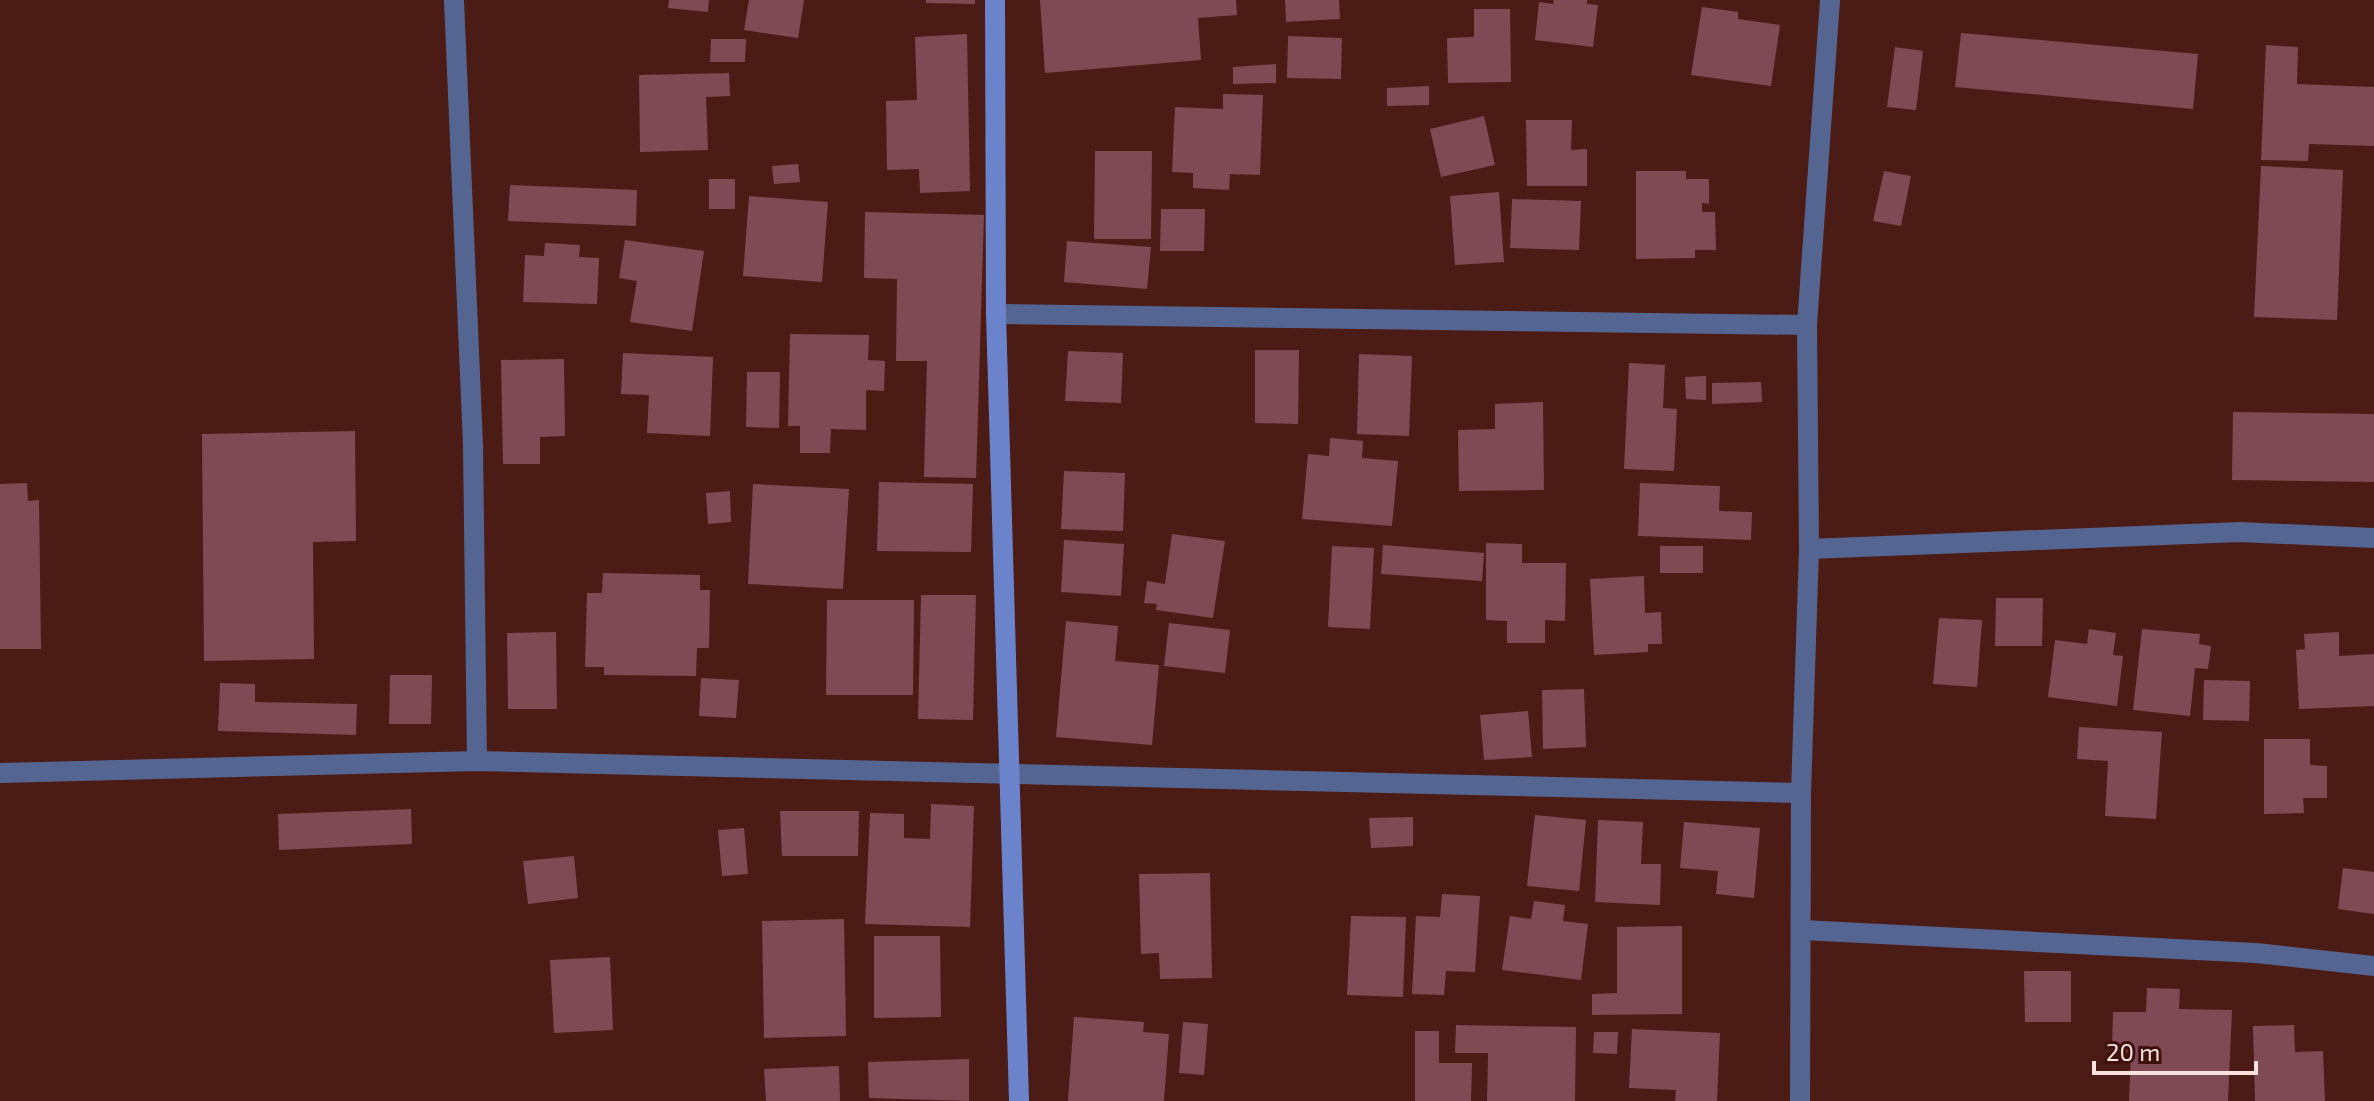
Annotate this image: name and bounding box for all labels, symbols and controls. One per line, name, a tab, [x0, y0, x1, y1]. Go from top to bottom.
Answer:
scale bar	[2094, 1025, 2256, 1075]
text: 20 m	[2106, 1037, 2160, 1066]

